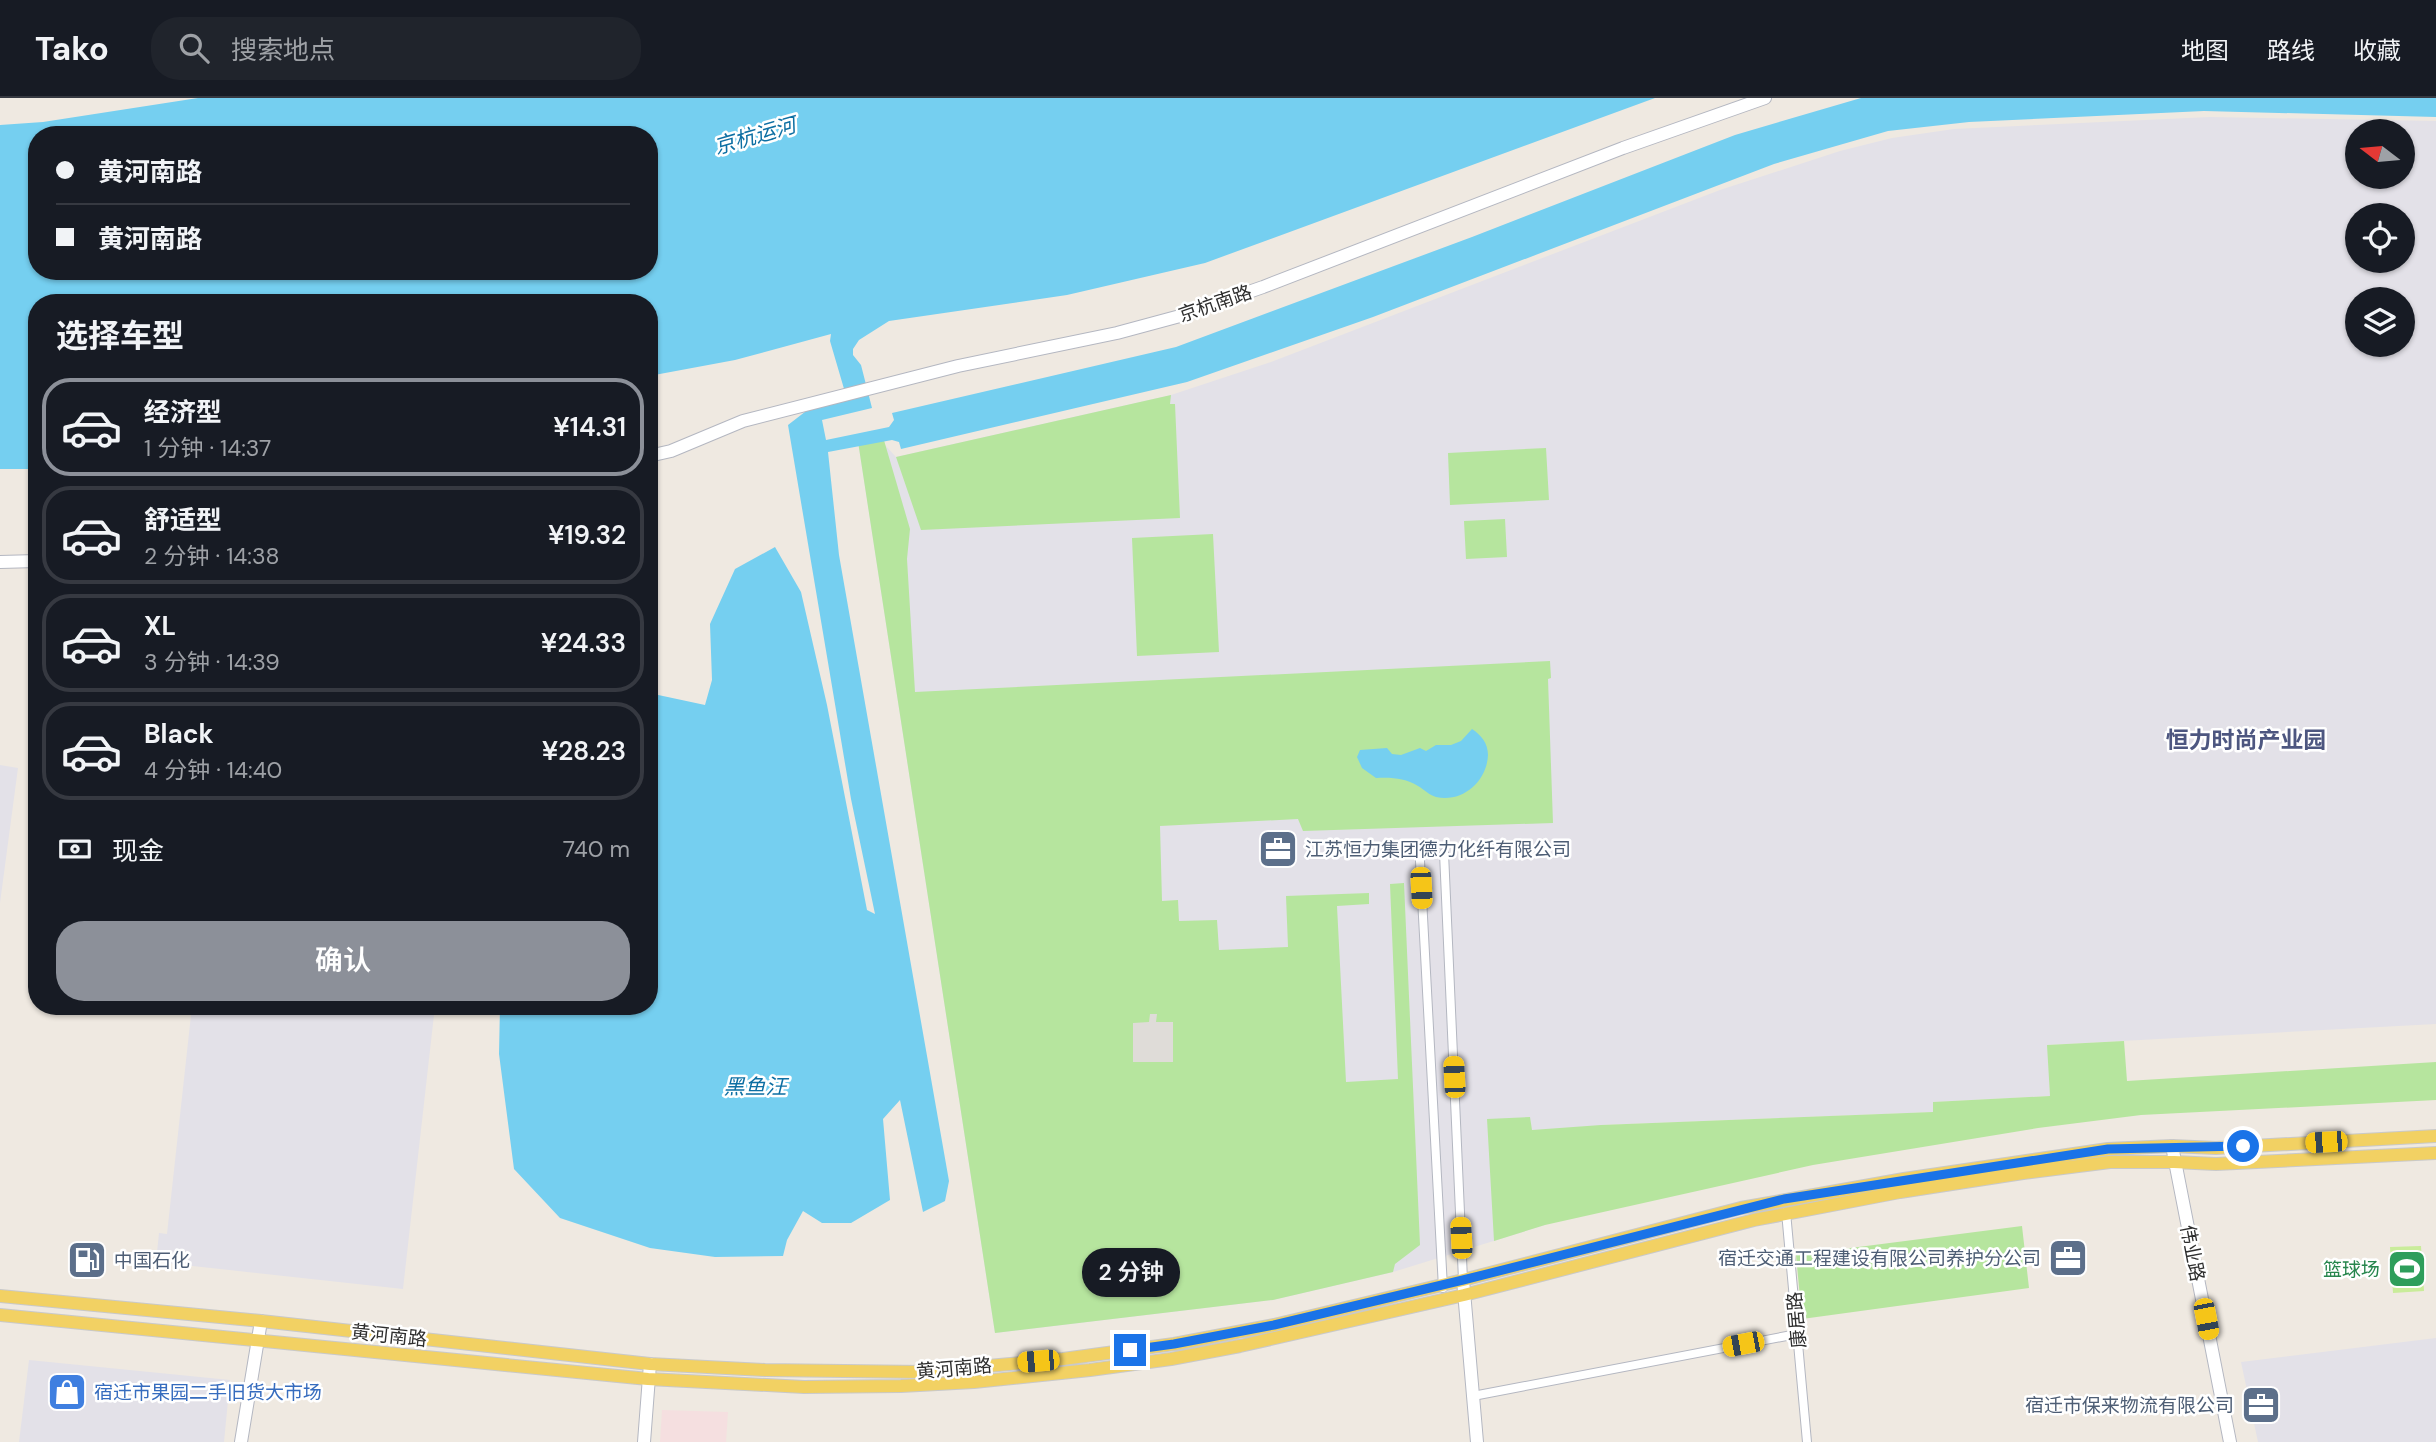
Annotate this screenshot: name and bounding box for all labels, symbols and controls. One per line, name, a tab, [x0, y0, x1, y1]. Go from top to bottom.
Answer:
search box	[151, 17, 641, 80]
text: Tako	[35, 27, 109, 70]
icon: search	[175, 29, 213, 67]
text: 搜索地点	[231, 33, 335, 67]
text: 地图	[2181, 35, 2229, 66]
text: 路线	[2267, 35, 2315, 66]
text: 收藏	[2353, 35, 2401, 66]
water label: 京杭运河	[711, 110, 803, 161]
north arrow	[2345, 119, 2415, 189]
map controls	[2345, 119, 2415, 357]
text: 黄河南路	[98, 155, 202, 189]
button: locate	[2345, 203, 2415, 273]
text: 黄河南路	[98, 222, 202, 256]
street label: 京杭南路	[1175, 279, 1255, 328]
button: layers	[2345, 287, 2415, 357]
text: 选择车型	[56, 315, 184, 357]
text: 经济型	[144, 395, 222, 429]
icon: car	[60, 396, 123, 459]
text: ¥14.31	[553, 410, 626, 444]
text: 1 分钟 · 14:37	[144, 433, 271, 463]
text: 舒适型	[144, 503, 222, 537]
icon: car	[60, 504, 123, 567]
text: ¥19.32	[548, 518, 626, 552]
text: 2 分钟 · 14:38	[144, 541, 280, 571]
text: XL	[144, 609, 176, 643]
icon: car	[60, 612, 123, 675]
text: ¥24.33	[541, 626, 626, 660]
text: 3 分钟 · 14:39	[144, 647, 280, 677]
text: Black	[144, 717, 214, 751]
icon: car	[60, 720, 123, 783]
district label: 恒力时尚产业园	[2166, 725, 2327, 755]
text: ¥28.23	[542, 734, 626, 768]
text: 4 分钟 · 14:40	[144, 755, 282, 785]
office icon: 江苏恒力集团德力化纤有限公司	[1257, 828, 1299, 870]
icon: cash	[56, 830, 94, 868]
text: 现金	[112, 834, 164, 868]
text: 740 m	[563, 834, 630, 864]
place label: 江苏恒力集团德力化纤有限公司	[1305, 837, 1571, 862]
car	[1410, 866, 1433, 910]
button: 确认	[56, 921, 630, 1001]
car	[1443, 1055, 1466, 1099]
water label: 黑鱼汪	[724, 1073, 789, 1101]
route start	[2227, 1130, 2259, 1162]
car	[2305, 1130, 2348, 1154]
car	[1450, 1216, 1473, 1260]
street label: 伟业路	[2175, 1223, 2210, 1283]
office icon: 宿迁交通工程建设有限公司养护分公司	[2047, 1237, 2089, 1279]
fuel station icon: 中国石化	[66, 1239, 108, 1281]
place label: 宿迁交通工程建设有限公司养护分公司	[1718, 1246, 2041, 1271]
place label: 中国石化	[114, 1248, 190, 1273]
callout: 2 分钟	[1081, 1248, 1179, 1298]
sports icon: 篮球场	[2386, 1248, 2428, 1290]
text: 2 分钟	[1099, 1257, 1163, 1287]
place label: 篮球场	[2323, 1257, 2380, 1282]
street label: 康居路	[1782, 1290, 1811, 1349]
car	[2192, 1296, 2221, 1342]
street label: 黄河南路	[350, 1319, 428, 1352]
car	[1721, 1330, 1766, 1358]
route end	[1114, 1334, 1146, 1366]
car	[1017, 1349, 1060, 1373]
street label: 黄河南路	[915, 1353, 993, 1384]
shop icon: 宿迁市果园二手旧货大市场	[46, 1371, 88, 1413]
place label: 宿迁市果园二手旧货大市场	[94, 1380, 322, 1405]
office icon: 宿迁市保来物流有限公司	[2240, 1384, 2282, 1426]
place label: 宿迁市保来物流有限公司	[2025, 1393, 2234, 1418]

